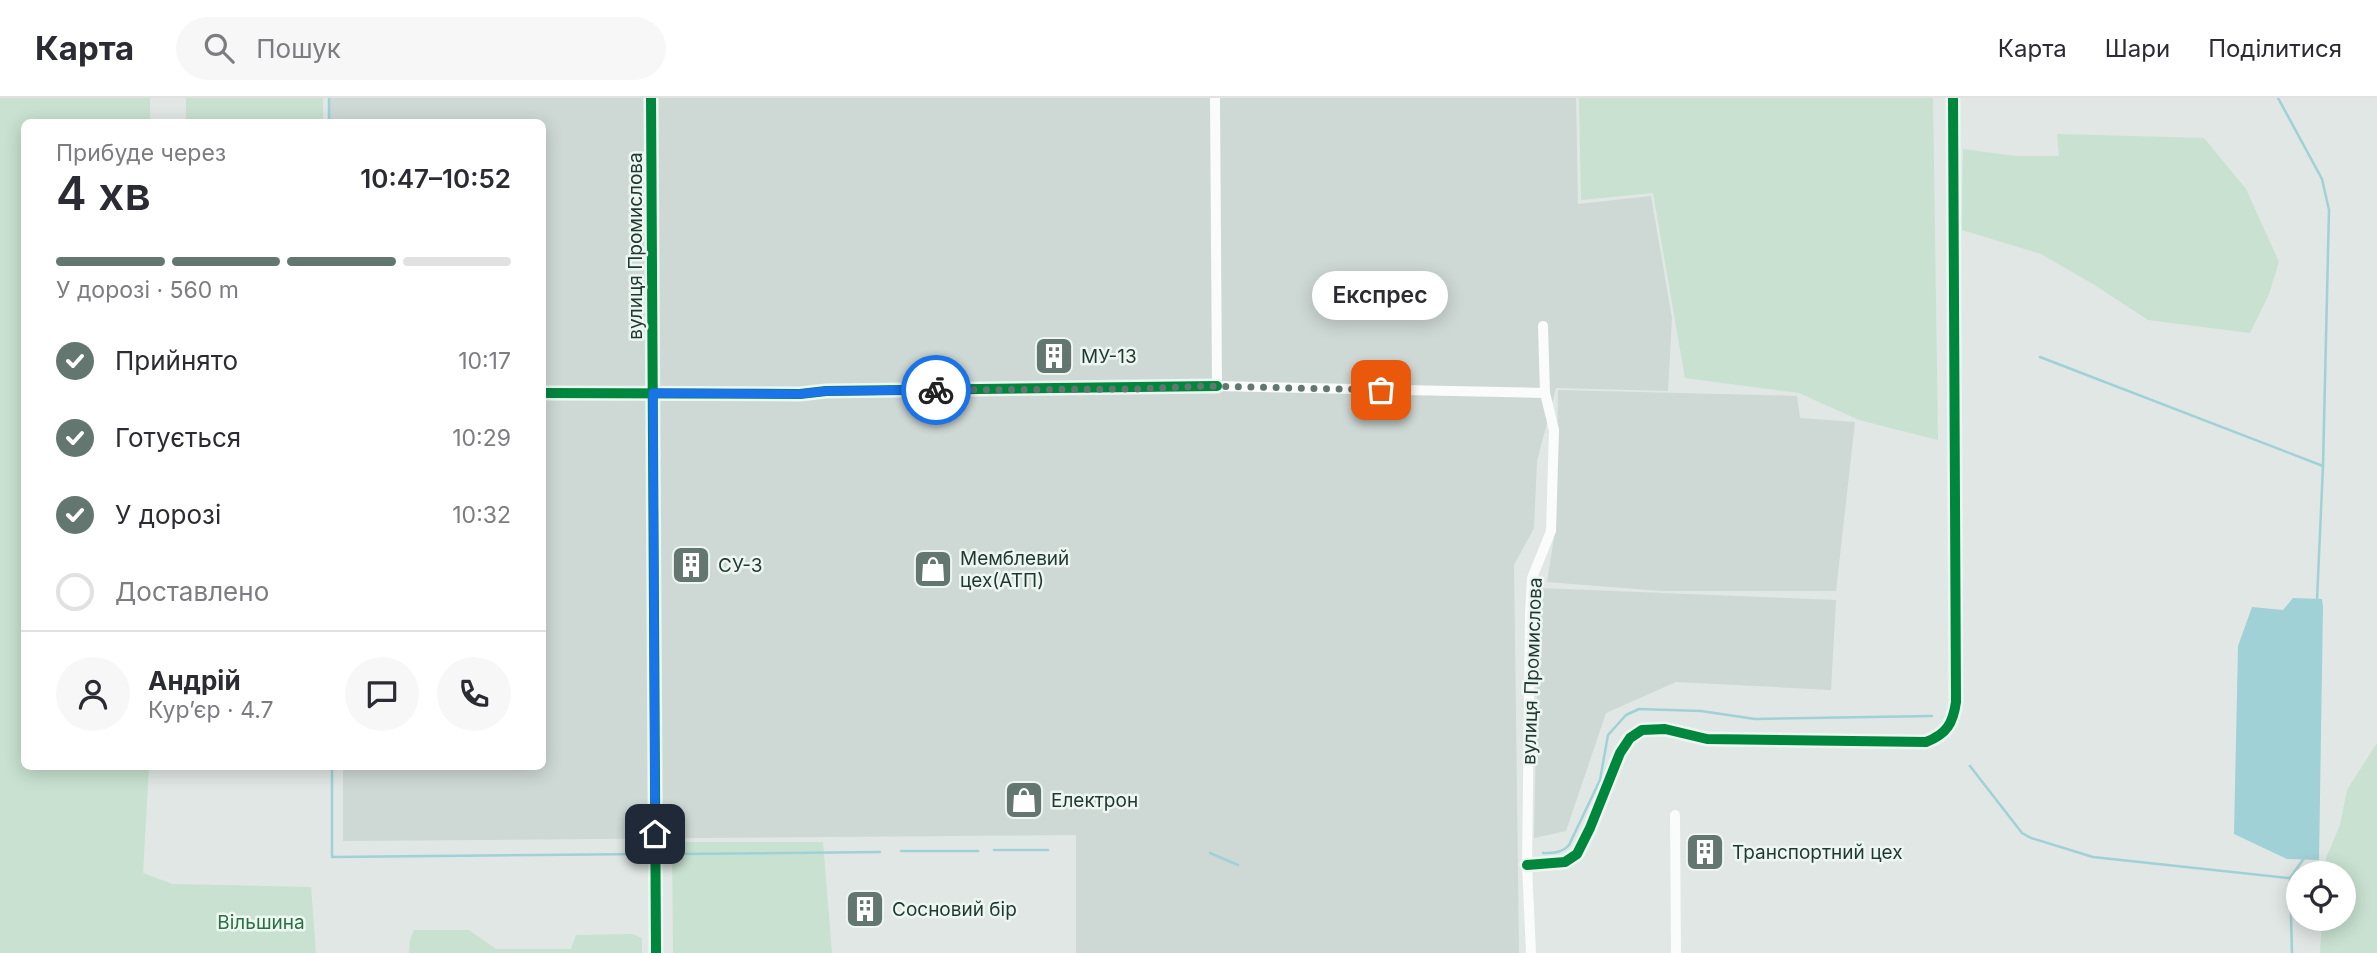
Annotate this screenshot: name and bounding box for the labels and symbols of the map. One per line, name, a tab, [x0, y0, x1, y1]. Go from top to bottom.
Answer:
street label: вулиця Промислова	[624, 152, 647, 340]
callout: Експрес	[1313, 271, 1449, 320]
building icon: МУ-13	[1033, 335, 1075, 377]
place label: МУ-13	[1081, 345, 1137, 368]
courier	[901, 355, 971, 425]
pin	[1351, 360, 1411, 420]
building icon: СУ-3	[670, 544, 712, 586]
place label: Мемблевий цех(АТП)	[960, 547, 1069, 592]
shop icon: Мемблевий цех(АТП)	[912, 548, 954, 590]
place label: СУ-3	[718, 554, 763, 577]
street label: вулиця Промислова	[1517, 577, 1547, 765]
shop icon: Електрон	[1003, 779, 1045, 821]
place label: Електрон	[1051, 789, 1138, 812]
pin	[625, 804, 685, 864]
building icon: Транспортний цех	[1684, 831, 1726, 873]
place label: Транспортний цех	[1732, 841, 1903, 864]
building icon: Сосновий бір	[844, 888, 886, 930]
place label: Сосновий бір	[892, 898, 1017, 921]
park label: Вільшина	[217, 911, 305, 934]

